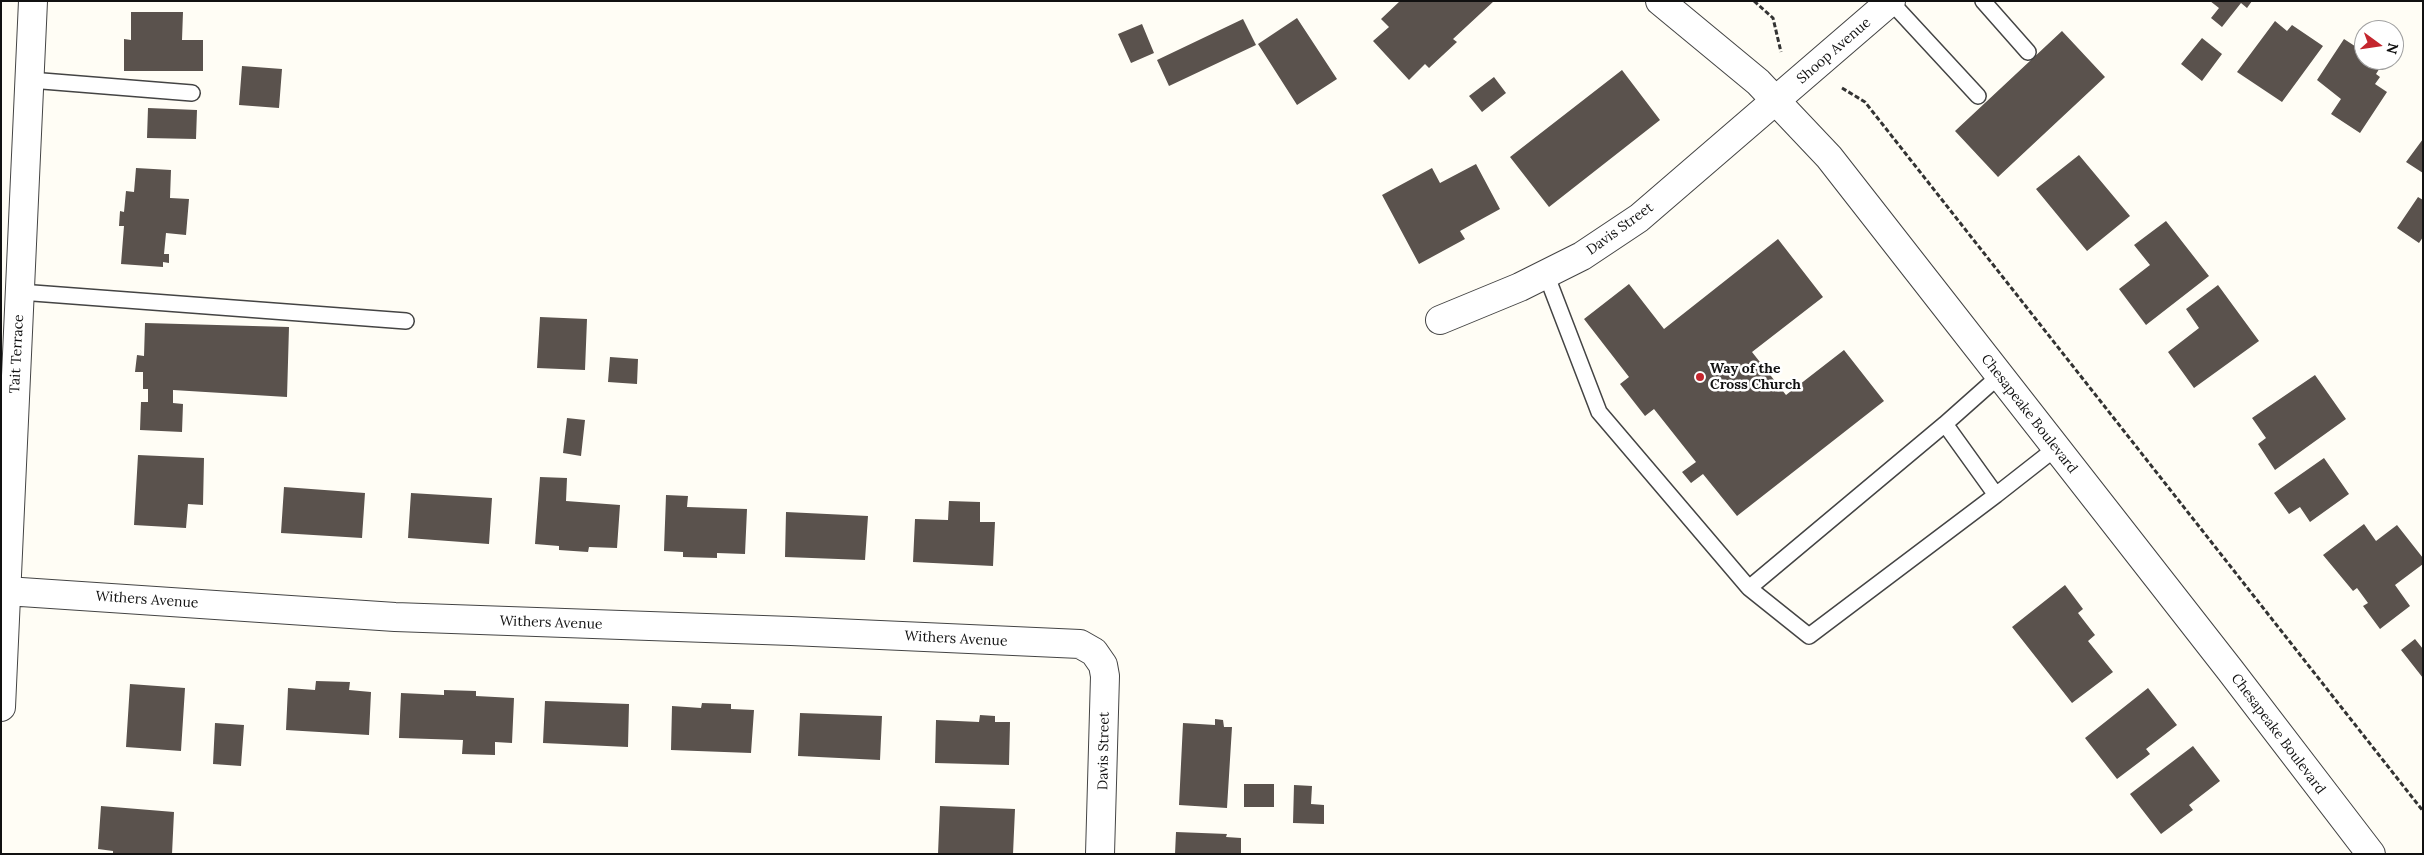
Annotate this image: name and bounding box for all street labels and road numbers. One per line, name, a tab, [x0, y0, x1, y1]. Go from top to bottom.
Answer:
street label: Shoop Avenue	[1794, 14, 1874, 88]
street label: Davis Street	[1583, 199, 1657, 259]
street label: Tait Terrace	[7, 314, 27, 394]
street label: Chesapeake Boulevard	[1977, 351, 2081, 477]
street label: Withers Avenue	[95, 588, 199, 612]
street label: Withers Avenue	[499, 613, 603, 633]
street label: Withers Avenue	[904, 628, 1008, 650]
street label: Chesapeake Boulevard	[2227, 670, 2329, 798]
street label: Davis Street	[1095, 712, 1113, 790]

